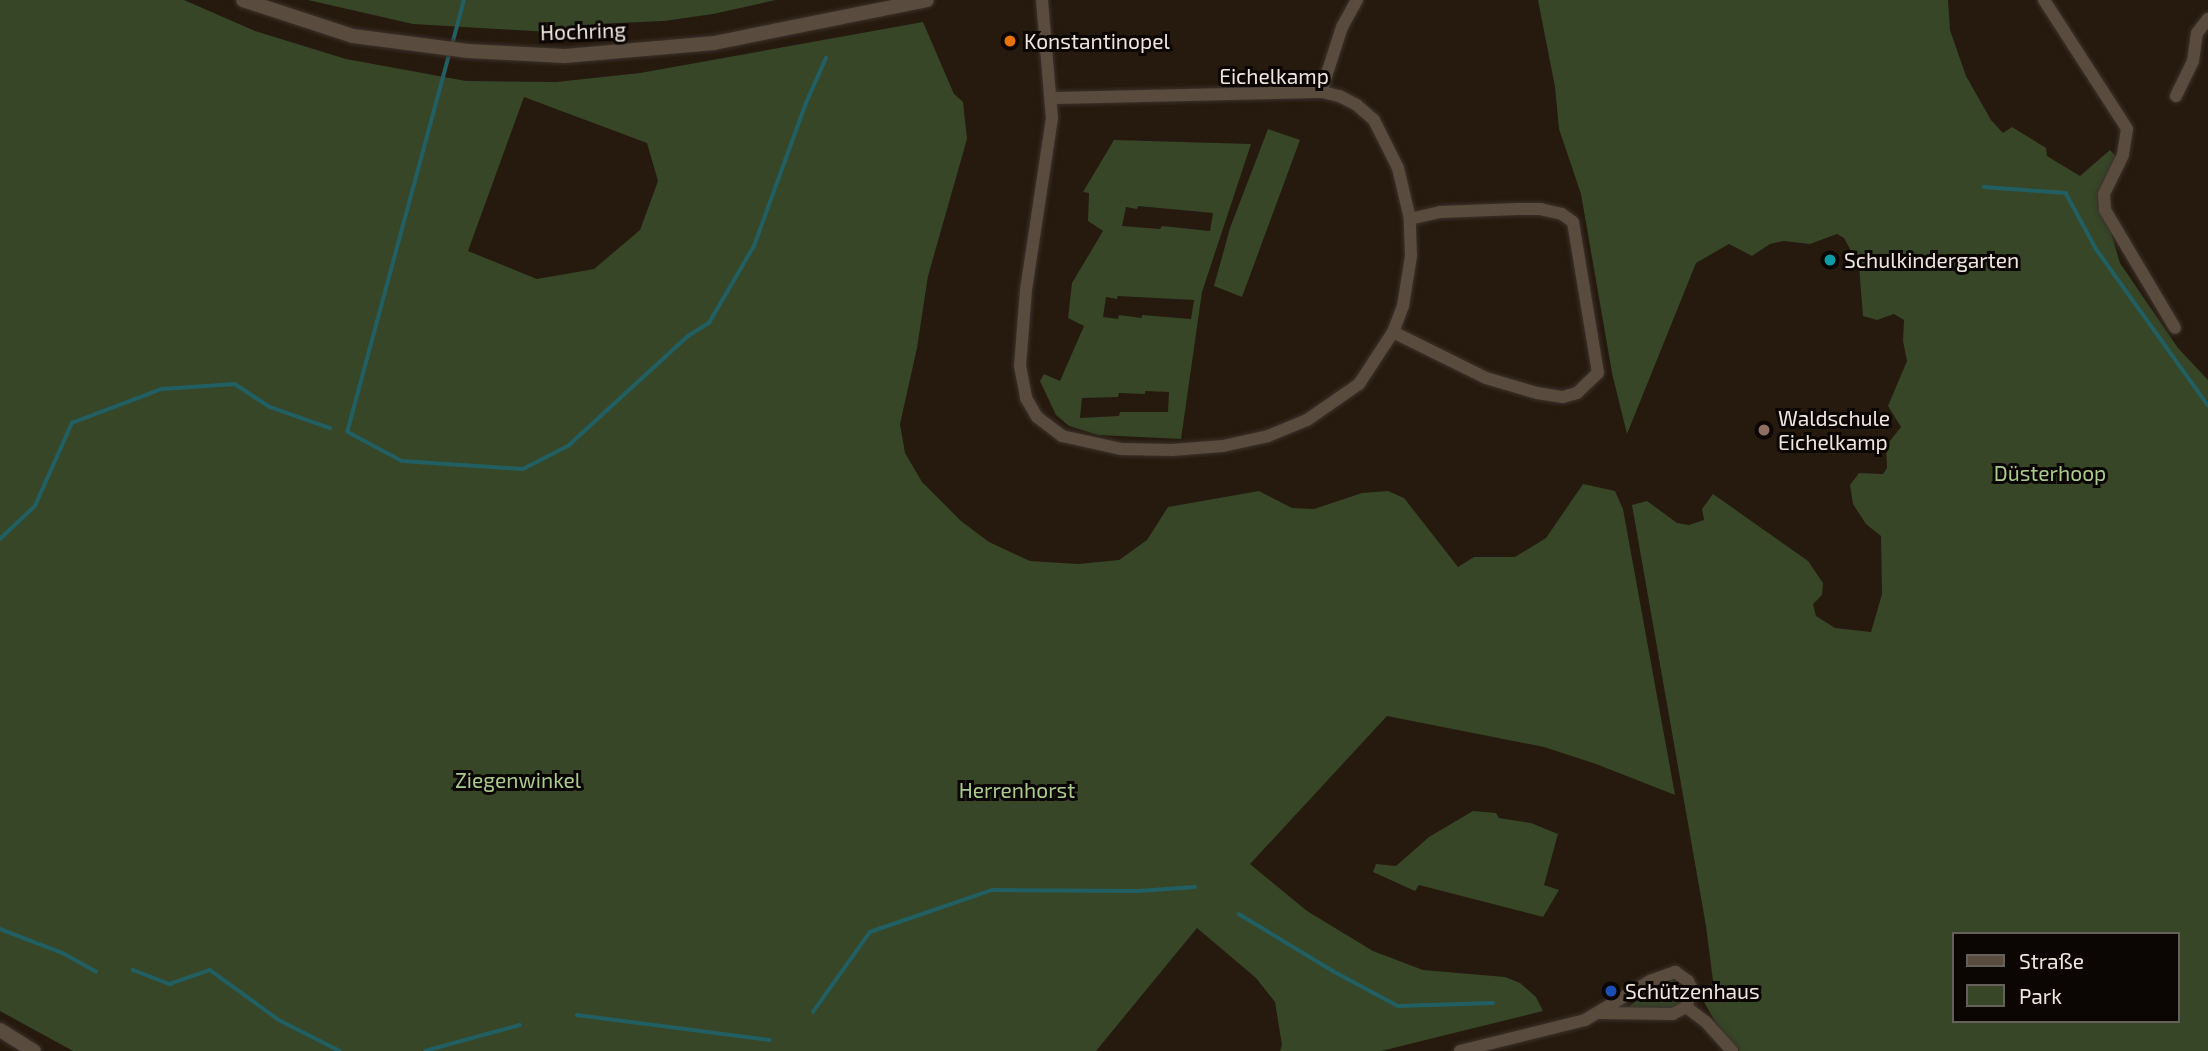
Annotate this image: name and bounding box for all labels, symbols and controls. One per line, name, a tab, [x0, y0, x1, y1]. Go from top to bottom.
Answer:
street label: Hochring	[540, 17, 626, 45]
place label: Konstantinopel	[1024, 28, 1170, 54]
marker: Konstantinopel	[1002, 33, 1018, 49]
street label: Eichelkamp	[1219, 63, 1329, 89]
place label: Schulkindergarten	[1844, 247, 2019, 273]
marker: Schulkindergarten	[1822, 252, 1838, 268]
place label: Waldschule Eichelkamp	[1778, 405, 1890, 455]
marker: Waldschule Eichelkamp	[1756, 422, 1772, 438]
park label: Düsterhoop	[1994, 460, 2106, 486]
park label: Ziegenwinkel	[455, 767, 581, 793]
park label: Herrenhorst	[959, 777, 1075, 803]
legend	[1952, 932, 2180, 1023]
text: Straße	[2019, 948, 2084, 973]
place label: Schützenhaus	[1625, 978, 1760, 1004]
marker: Schützenhaus	[1603, 983, 1619, 999]
text: Park	[2019, 983, 2062, 1008]

